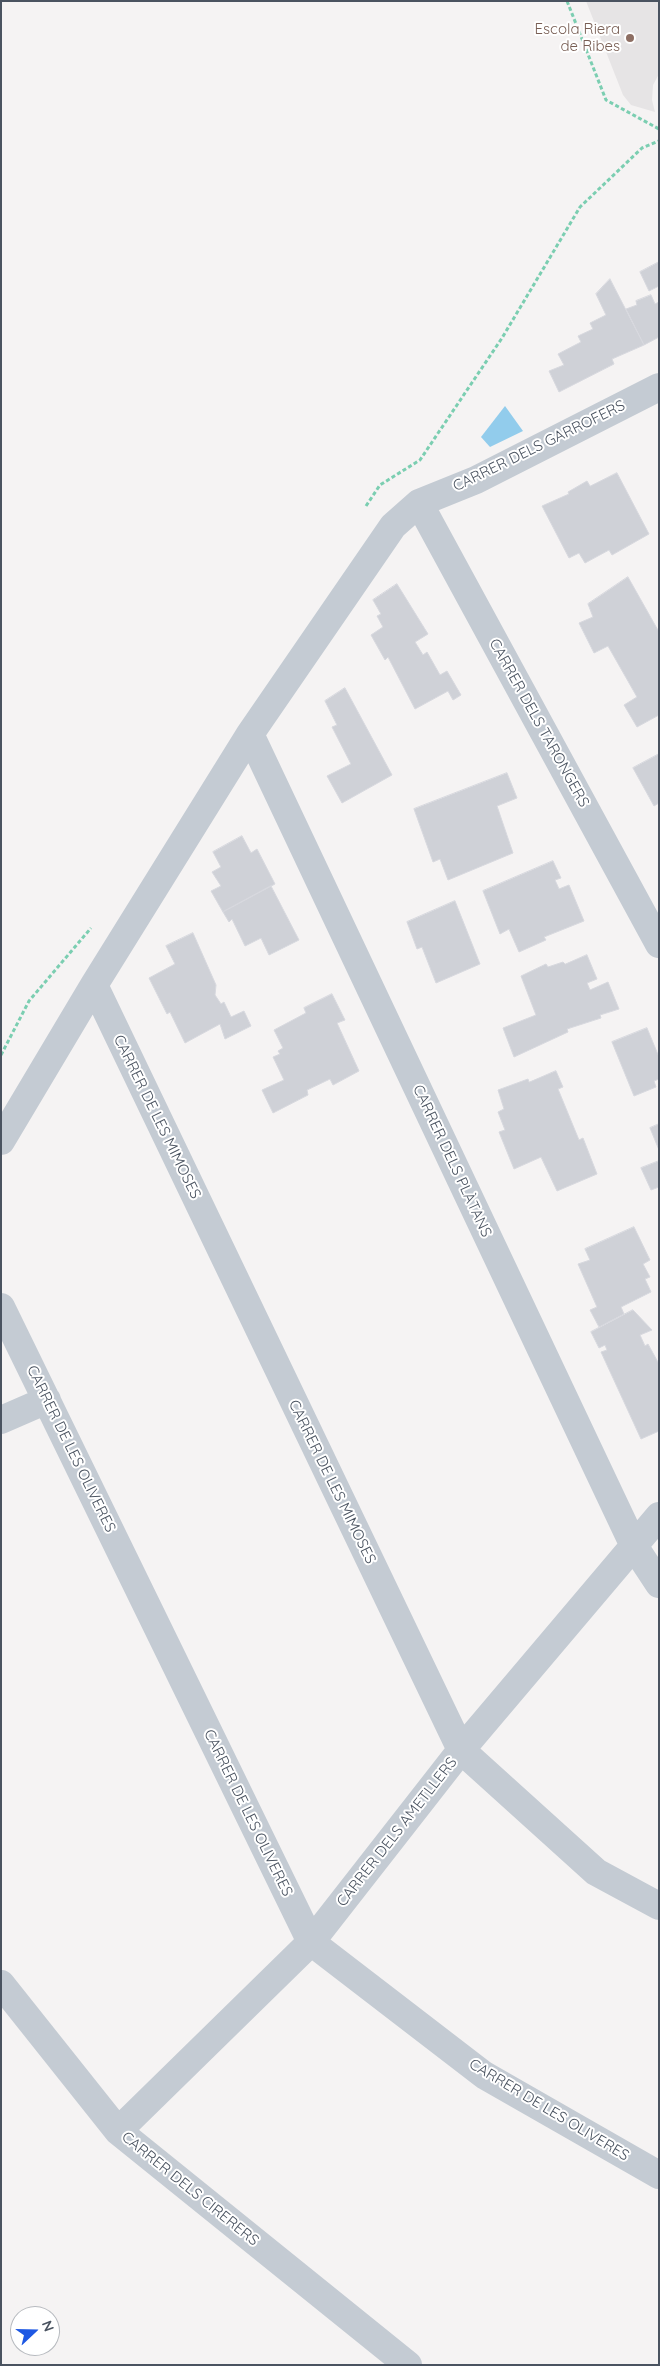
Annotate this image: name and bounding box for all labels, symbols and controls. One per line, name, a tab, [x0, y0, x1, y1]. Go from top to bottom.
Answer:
place label: Escola Riera de Ribes	[535, 20, 620, 55]
marker: Escola Riera de Ribes	[624, 32, 636, 44]
street label: CARRER DELS GARROFERS	[450, 396, 628, 496]
street label: CARRER DELS TARONGERS	[485, 636, 593, 810]
street label: CARRER DE LES MIMOSES	[109, 1032, 205, 1202]
street label: CARRER DELS PLÀTANS	[409, 1082, 495, 1240]
street label: CARRER DE LES OLIVERES	[23, 1363, 119, 1535]
street label: CARRER DE LES MIMOSES	[284, 1397, 380, 1567]
street label: CARRER DE LES OLIVERES	[200, 1727, 296, 1899]
street label: CARRER DELS AMETLLERS	[333, 1754, 461, 1910]
street label: CARRER DE LES OLIVERES	[466, 2055, 632, 2165]
street label: CARRER DELS CIRERERS	[118, 2128, 262, 2250]
north arrow	[10, 2306, 60, 2356]
text: N	[38, 2318, 58, 2334]

